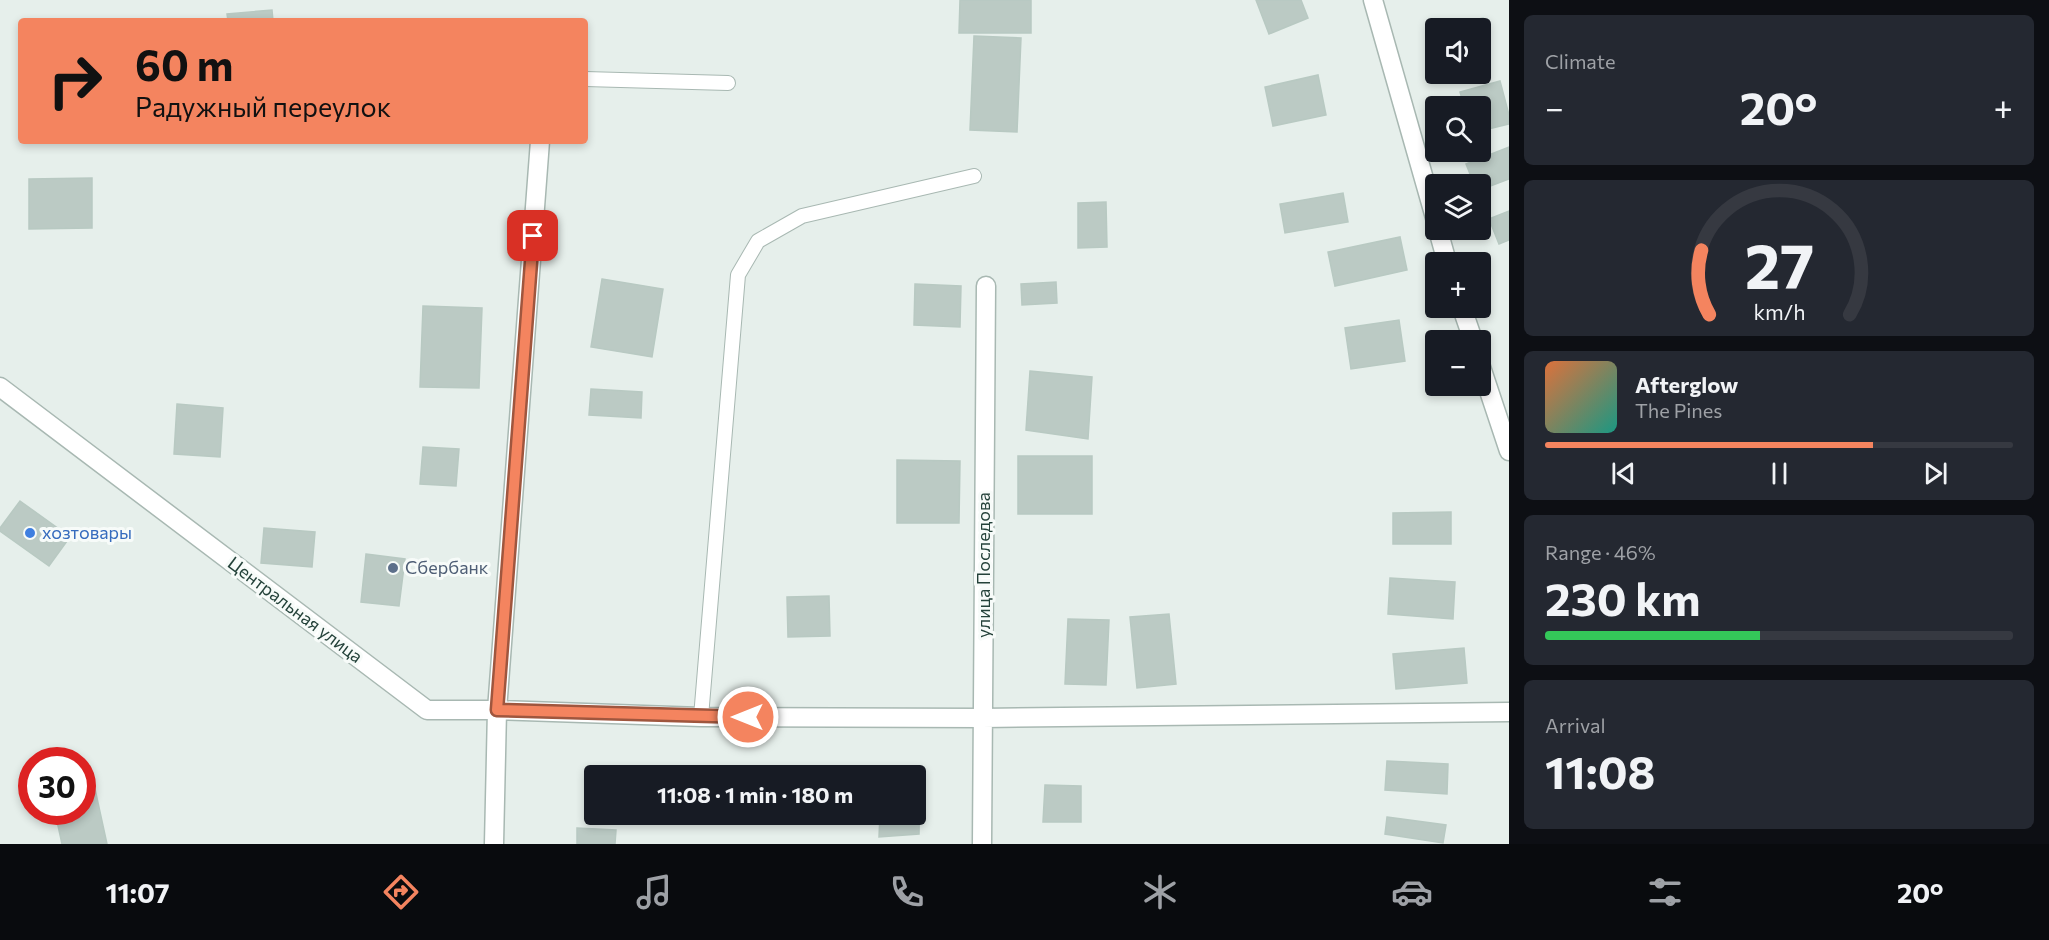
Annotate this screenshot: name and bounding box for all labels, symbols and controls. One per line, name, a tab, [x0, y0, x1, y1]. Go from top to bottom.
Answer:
map controls	[1425, 18, 1491, 396]
button: sound	[1425, 18, 1491, 84]
text: 60 m	[135, 38, 234, 90]
icon: right	[36, 42, 114, 120]
text: Climate	[1545, 49, 1615, 73]
text: 20°	[1740, 79, 1818, 134]
text: −	[1545, 86, 1564, 127]
text: +	[1994, 86, 2013, 127]
text: Радужный переулок	[135, 90, 391, 123]
button: search	[1425, 96, 1491, 162]
button: layers	[1425, 174, 1491, 240]
pin	[507, 210, 558, 261]
icon: arrive	[516, 219, 549, 252]
text: 27	[1744, 226, 1814, 302]
button: +	[1425, 252, 1491, 318]
text: km/h	[1753, 298, 1805, 324]
button: −	[1425, 330, 1491, 396]
text: Afterglow	[1635, 371, 1738, 398]
text: The Pines	[1635, 398, 1722, 422]
icon: previous	[1607, 457, 1640, 490]
icon: pause	[1763, 457, 1796, 490]
icon: next	[1919, 457, 1952, 490]
street label: улица Последова	[972, 492, 994, 638]
place label: хозтовары	[42, 521, 132, 543]
marker: хозтовары	[23, 526, 37, 540]
text: Range · 46%	[1545, 540, 1656, 564]
street label: Центральная улица	[224, 551, 367, 667]
place label: Сбербанк	[405, 556, 489, 578]
marker: Сбербанк	[386, 561, 400, 575]
text: 230 km	[1545, 570, 1700, 625]
position arrow	[716, 685, 780, 749]
text: Arrival	[1545, 713, 1606, 737]
text: 11:08	[1545, 743, 1655, 798]
speed limit sign: 30	[18, 747, 96, 825]
text: 11:08 · 1 min · 180 m	[657, 781, 853, 808]
icon: directions	[380, 871, 422, 913]
icon: music	[633, 871, 675, 913]
icon: phone	[886, 871, 928, 913]
icon: climate	[1139, 871, 1181, 913]
icon: car	[1391, 871, 1433, 913]
icon: filters	[1644, 871, 1686, 913]
text: 11:07	[105, 876, 170, 909]
text: 20°	[1897, 876, 1944, 909]

